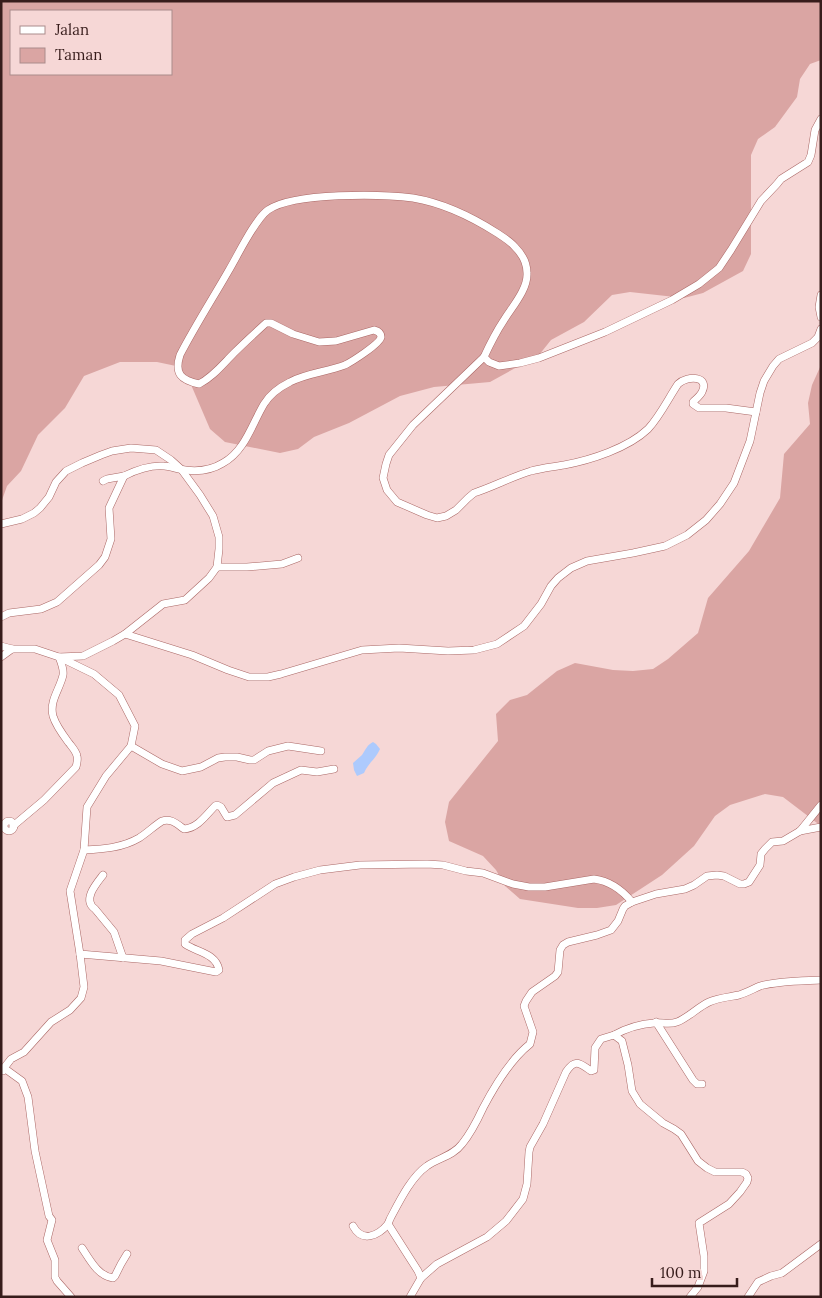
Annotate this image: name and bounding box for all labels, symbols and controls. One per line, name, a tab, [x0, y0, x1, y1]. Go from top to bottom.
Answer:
legend	[10, 10, 172, 75]
text: Jalan	[54, 20, 89, 39]
text: Taman	[55, 45, 102, 64]
scale bar	[652, 1256, 737, 1288]
text: 100 m	[660, 1263, 701, 1282]

